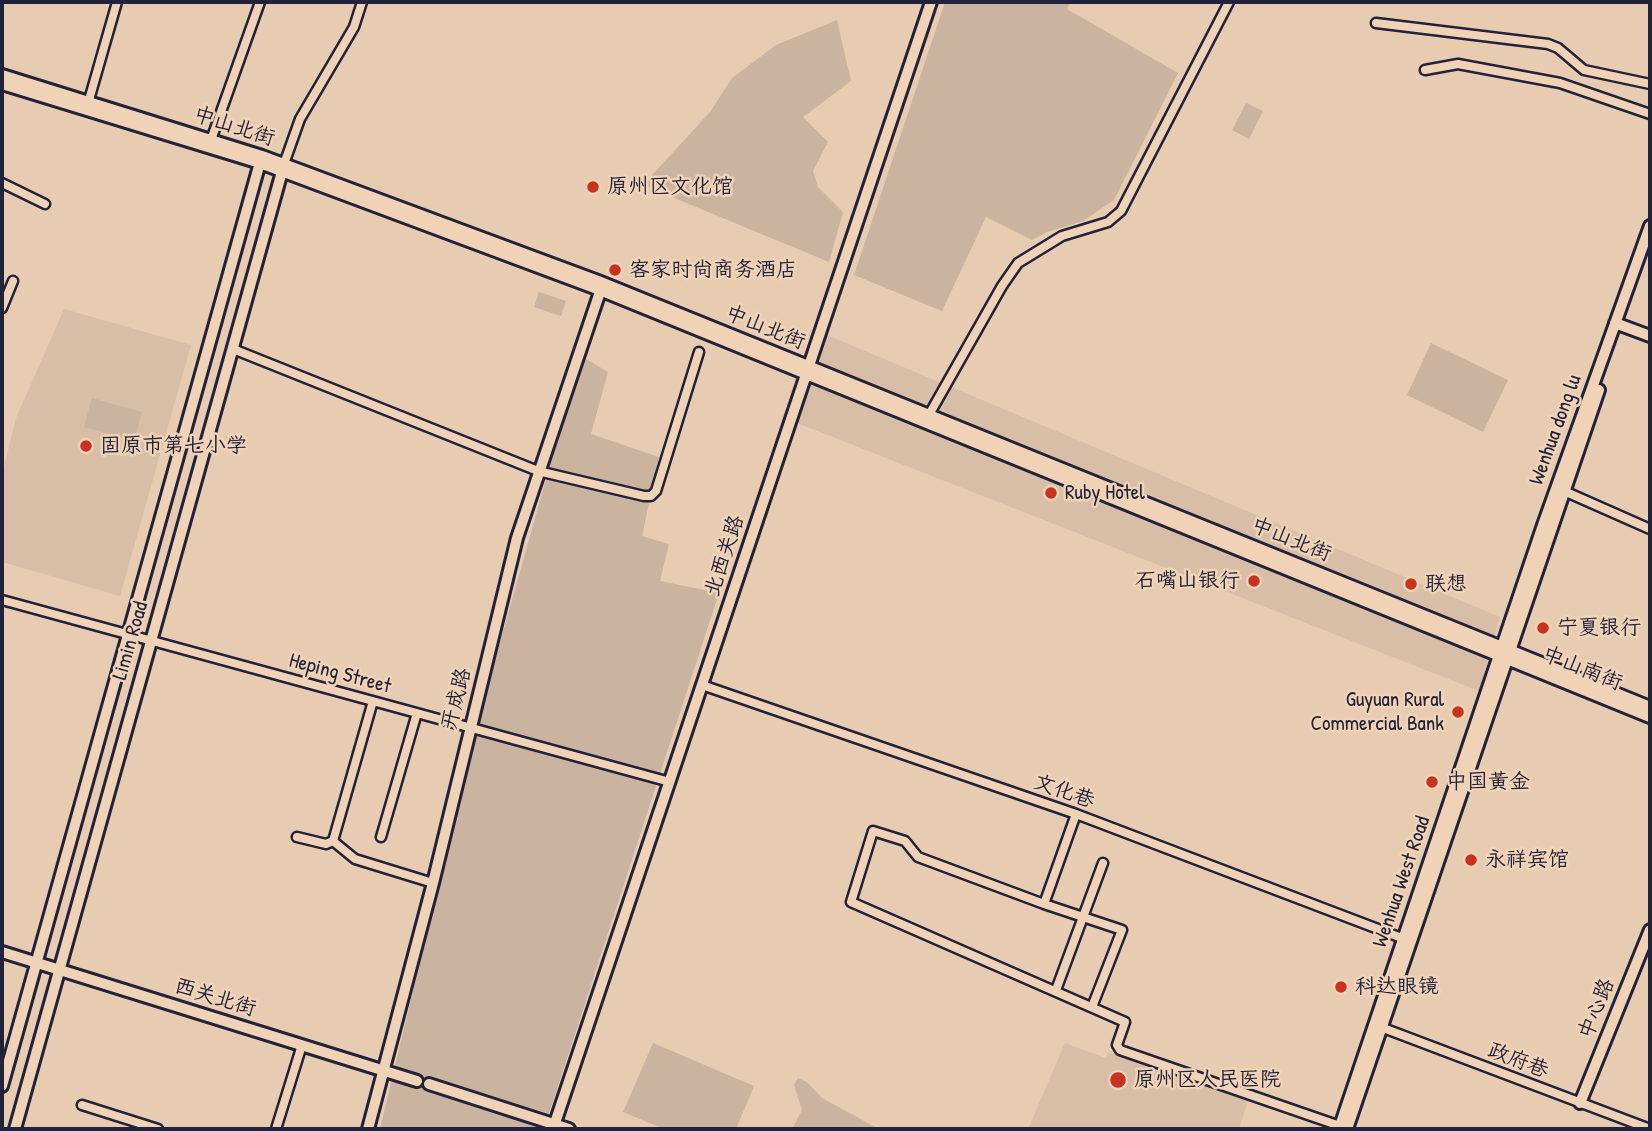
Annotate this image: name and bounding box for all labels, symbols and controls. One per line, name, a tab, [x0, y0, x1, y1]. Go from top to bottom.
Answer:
street label: 中山北街	[190, 102, 278, 152]
place label: 原州区文化馆	[607, 174, 733, 200]
marker: 原州区文化馆	[585, 179, 601, 195]
place label: 客家时尚商务酒店	[629, 257, 797, 283]
marker: 客家时尚商务酒店	[607, 262, 623, 278]
street label: 中山北街	[721, 301, 809, 355]
street label: Wenhua dong lu	[1524, 371, 1588, 489]
place label: 固原市第七小学	[100, 433, 247, 459]
marker: 固原市第七小学	[78, 438, 94, 454]
place label: Ruby Hotel	[1065, 480, 1145, 506]
marker: Ruby Hotel	[1043, 485, 1059, 501]
street label: 北西关路	[700, 512, 750, 600]
street label: 中山北街	[1247, 513, 1335, 567]
place label: 石嘴山银行	[1135, 568, 1240, 594]
place label: 联想	[1425, 571, 1467, 597]
marker: 石嘴山银行	[1246, 573, 1262, 589]
marker: 联想	[1403, 576, 1419, 592]
street label: Limin Road	[108, 599, 154, 683]
place label: 宁夏银行	[1557, 615, 1641, 641]
marker: 宁夏银行	[1535, 620, 1551, 636]
street label: 中山南街	[1538, 642, 1626, 696]
street label: Heping Street	[286, 648, 394, 700]
street label: 开成路	[437, 665, 477, 733]
place label: Guyuan Rural Commercial Bank	[1310, 687, 1444, 737]
marker: Guyuan Rural Commercial Bank	[1450, 704, 1466, 720]
place label: 中国黄金	[1446, 769, 1530, 795]
street label: 文化巷	[1030, 770, 1098, 814]
marker: 中国黄金	[1424, 774, 1440, 790]
street label: Wenhua West Road	[1368, 813, 1436, 951]
place label: 永祥宾馆	[1485, 847, 1569, 873]
marker: 永祥宾馆	[1463, 852, 1479, 868]
street label: 西关北街	[171, 974, 259, 1022]
place label: 科达眼镜	[1355, 974, 1439, 1000]
street label: 中心路	[1574, 975, 1620, 1043]
marker: 科达眼镜	[1333, 979, 1349, 995]
street label: 政府巷	[1484, 1038, 1552, 1084]
place label: 原州区人民医院	[1134, 1067, 1281, 1093]
marker: 原州区人民医院	[1108, 1070, 1128, 1090]

